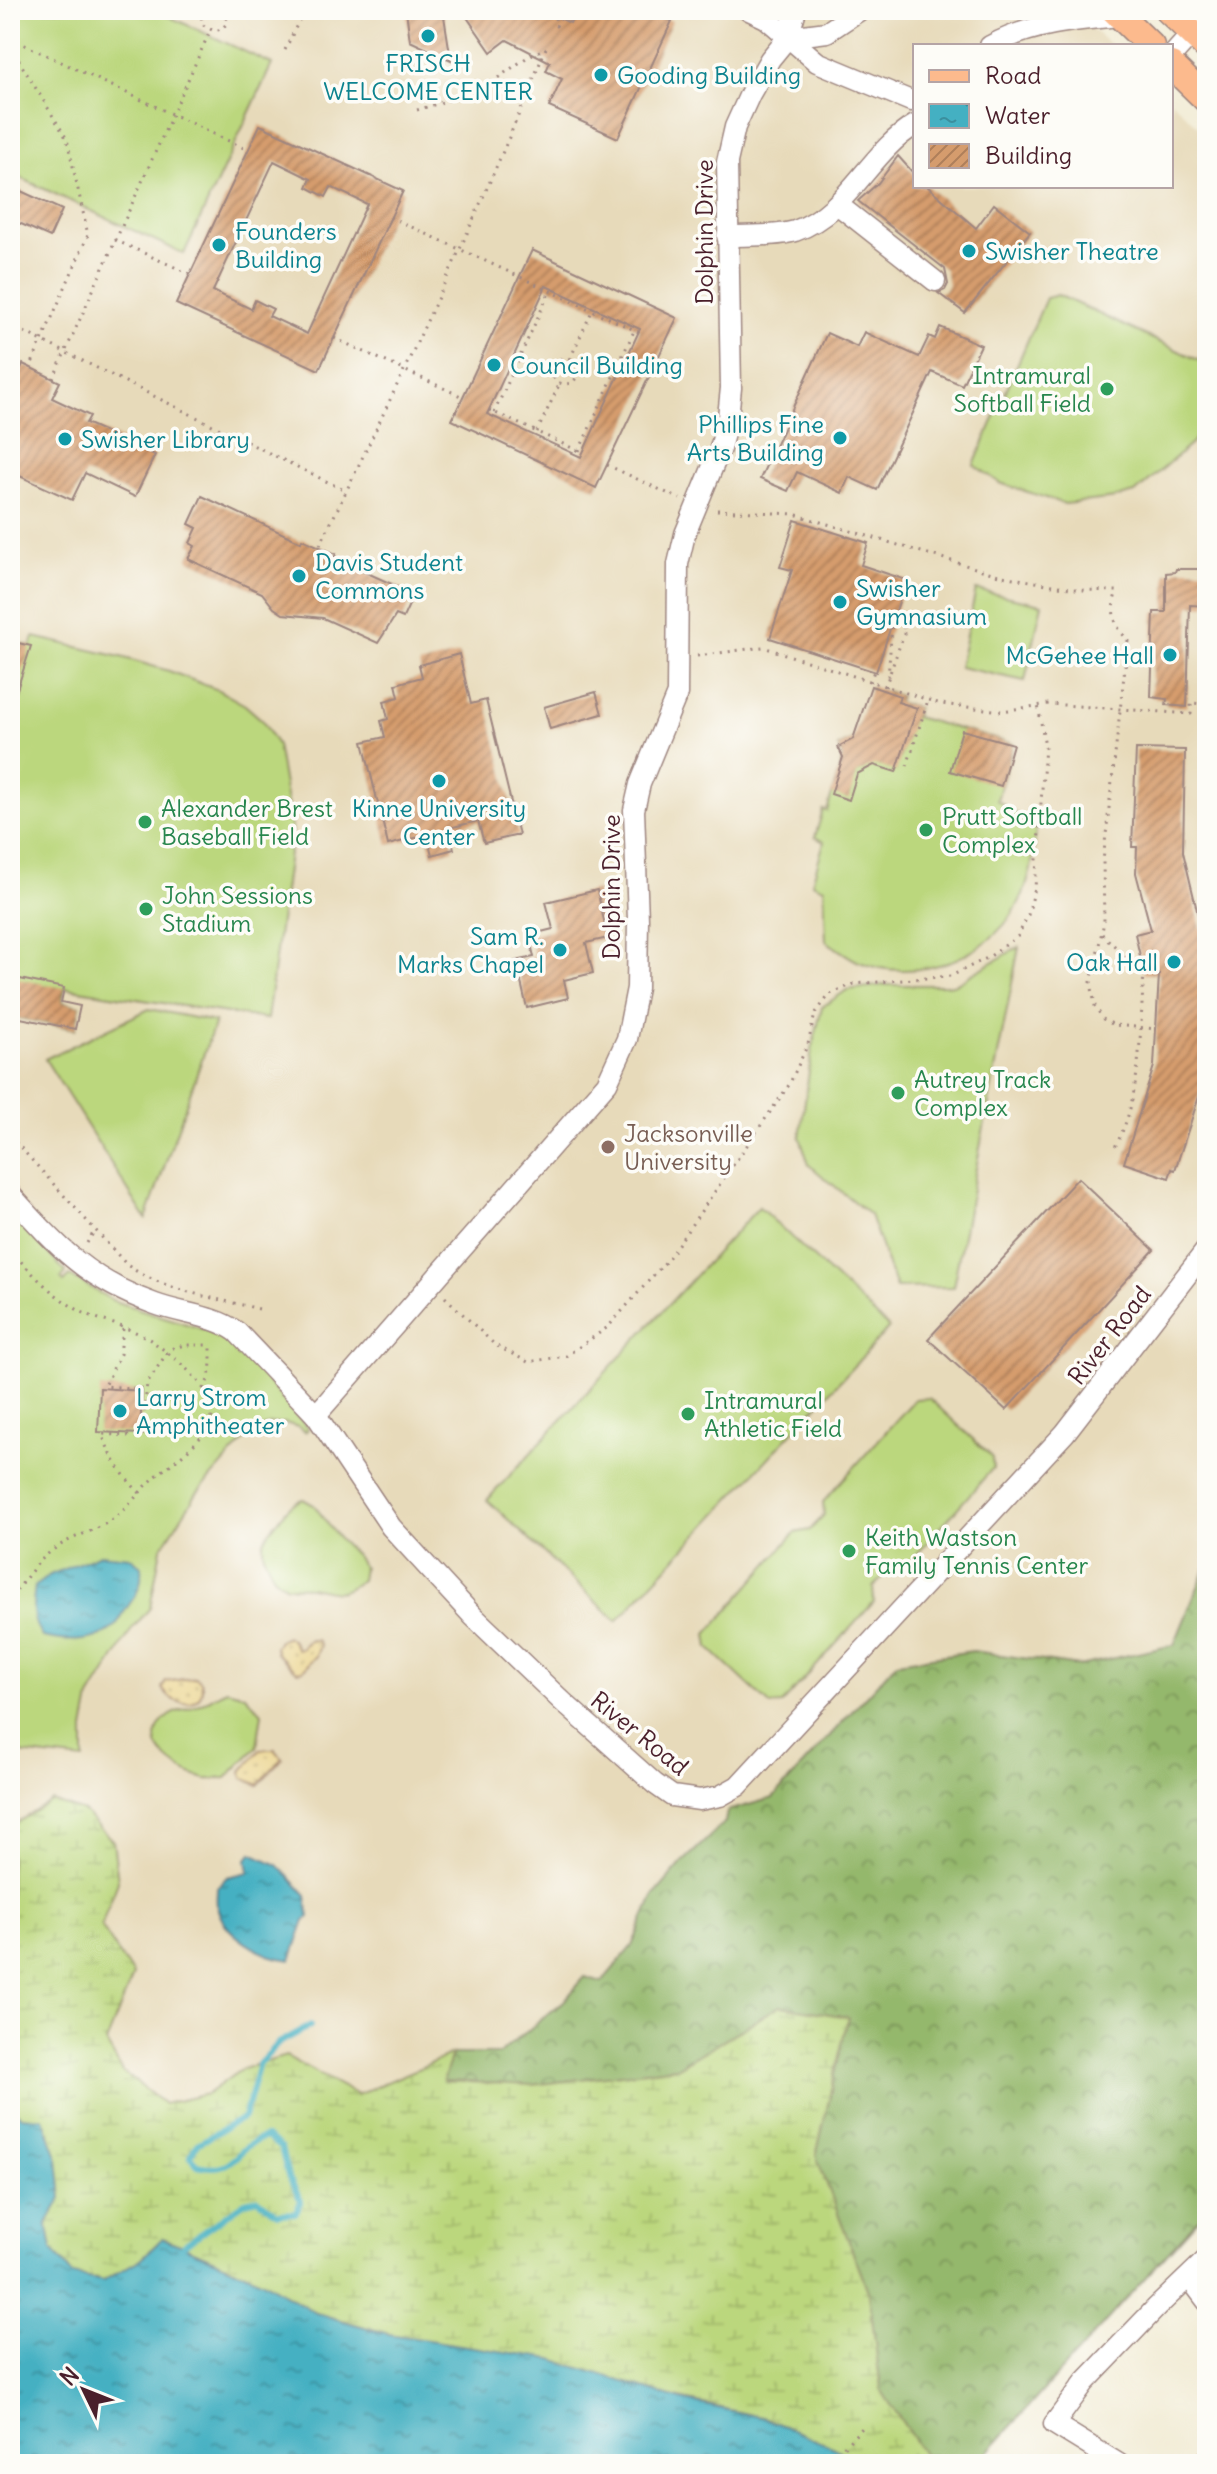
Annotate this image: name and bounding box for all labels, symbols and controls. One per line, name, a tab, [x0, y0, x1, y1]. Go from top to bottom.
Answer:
marker: FRISCH WELCOME CENTER	[419, 27, 437, 45]
legend	[913, 44, 1173, 188]
place label: FRISCH WELCOME CENTER	[323, 48, 533, 106]
place label: Gooding Building	[617, 60, 801, 90]
text: Road	[985, 60, 1041, 90]
marker: Gooding Building	[592, 66, 610, 84]
text: Water	[985, 100, 1050, 130]
text: Building	[985, 140, 1072, 170]
street label: Dolphin Drive	[689, 159, 719, 305]
place label: Founders Building	[235, 216, 337, 274]
marker: Founders Building	[210, 236, 228, 254]
place label: Swisher Theatre	[985, 236, 1159, 266]
marker: Swisher Theatre	[960, 242, 978, 260]
place label: Council Building	[510, 350, 683, 380]
marker: Council Building	[485, 356, 503, 374]
place label: Intramural Softball Field	[954, 360, 1091, 418]
marker: Intramural Softball Field	[1098, 380, 1116, 398]
place label: Phillips Fine Arts Building	[687, 409, 824, 467]
place label: Swisher Library	[81, 424, 250, 454]
marker: Phillips Fine Arts Building	[831, 429, 849, 447]
marker: Swisher Library	[56, 430, 74, 448]
place label: Davis Student Commons	[315, 547, 463, 605]
marker: Davis Student Commons	[290, 567, 308, 585]
place label: Swisher Gymnasium	[856, 573, 987, 631]
marker: Swisher Gymnasium	[831, 593, 849, 611]
place label: McGehee Hall	[1005, 640, 1154, 670]
marker: McGehee Hall	[1161, 646, 1179, 664]
marker: Kinne University Center	[430, 772, 448, 790]
place label: Alexander Brest Baseball Field	[161, 793, 333, 851]
place label: Kinne University Center	[352, 793, 526, 851]
place label: Prutt Softball Complex	[942, 801, 1082, 859]
marker: Alexander Brest Baseball Field	[136, 813, 154, 831]
street label: Dolphin Drive	[596, 814, 626, 960]
marker: Prutt Softball Complex	[917, 821, 935, 839]
place label: John Sessions Stadium	[162, 880, 313, 938]
marker: John Sessions Stadium	[137, 900, 155, 918]
place label: Sam R. Marks Chapel	[397, 921, 544, 979]
marker: Sam R. Marks Chapel	[551, 941, 569, 959]
place label: Oak Hall	[1066, 947, 1158, 977]
marker: Oak Hall	[1165, 953, 1183, 971]
place label: Autrey Track Complex	[914, 1064, 1051, 1122]
marker: Autrey Track Complex	[889, 1084, 907, 1102]
place label: Jacksonville University	[624, 1118, 753, 1176]
marker: Jacksonville University	[599, 1138, 617, 1156]
street label: River Road	[1061, 1280, 1157, 1390]
place label: Larry Strom Amphitheater	[136, 1382, 285, 1440]
place label: Intramural Athletic Field	[704, 1385, 842, 1443]
marker: Larry Strom Amphitheater	[111, 1402, 129, 1420]
marker: Intramural Athletic Field	[679, 1405, 697, 1423]
place label: Keith Wastson Family Tennis Center	[865, 1522, 1088, 1580]
marker: Keith Wastson Family Tennis Center	[840, 1542, 858, 1560]
street label: River Road	[585, 1685, 695, 1781]
north arrow	[44, 2350, 124, 2430]
text: N	[54, 2361, 85, 2391]

